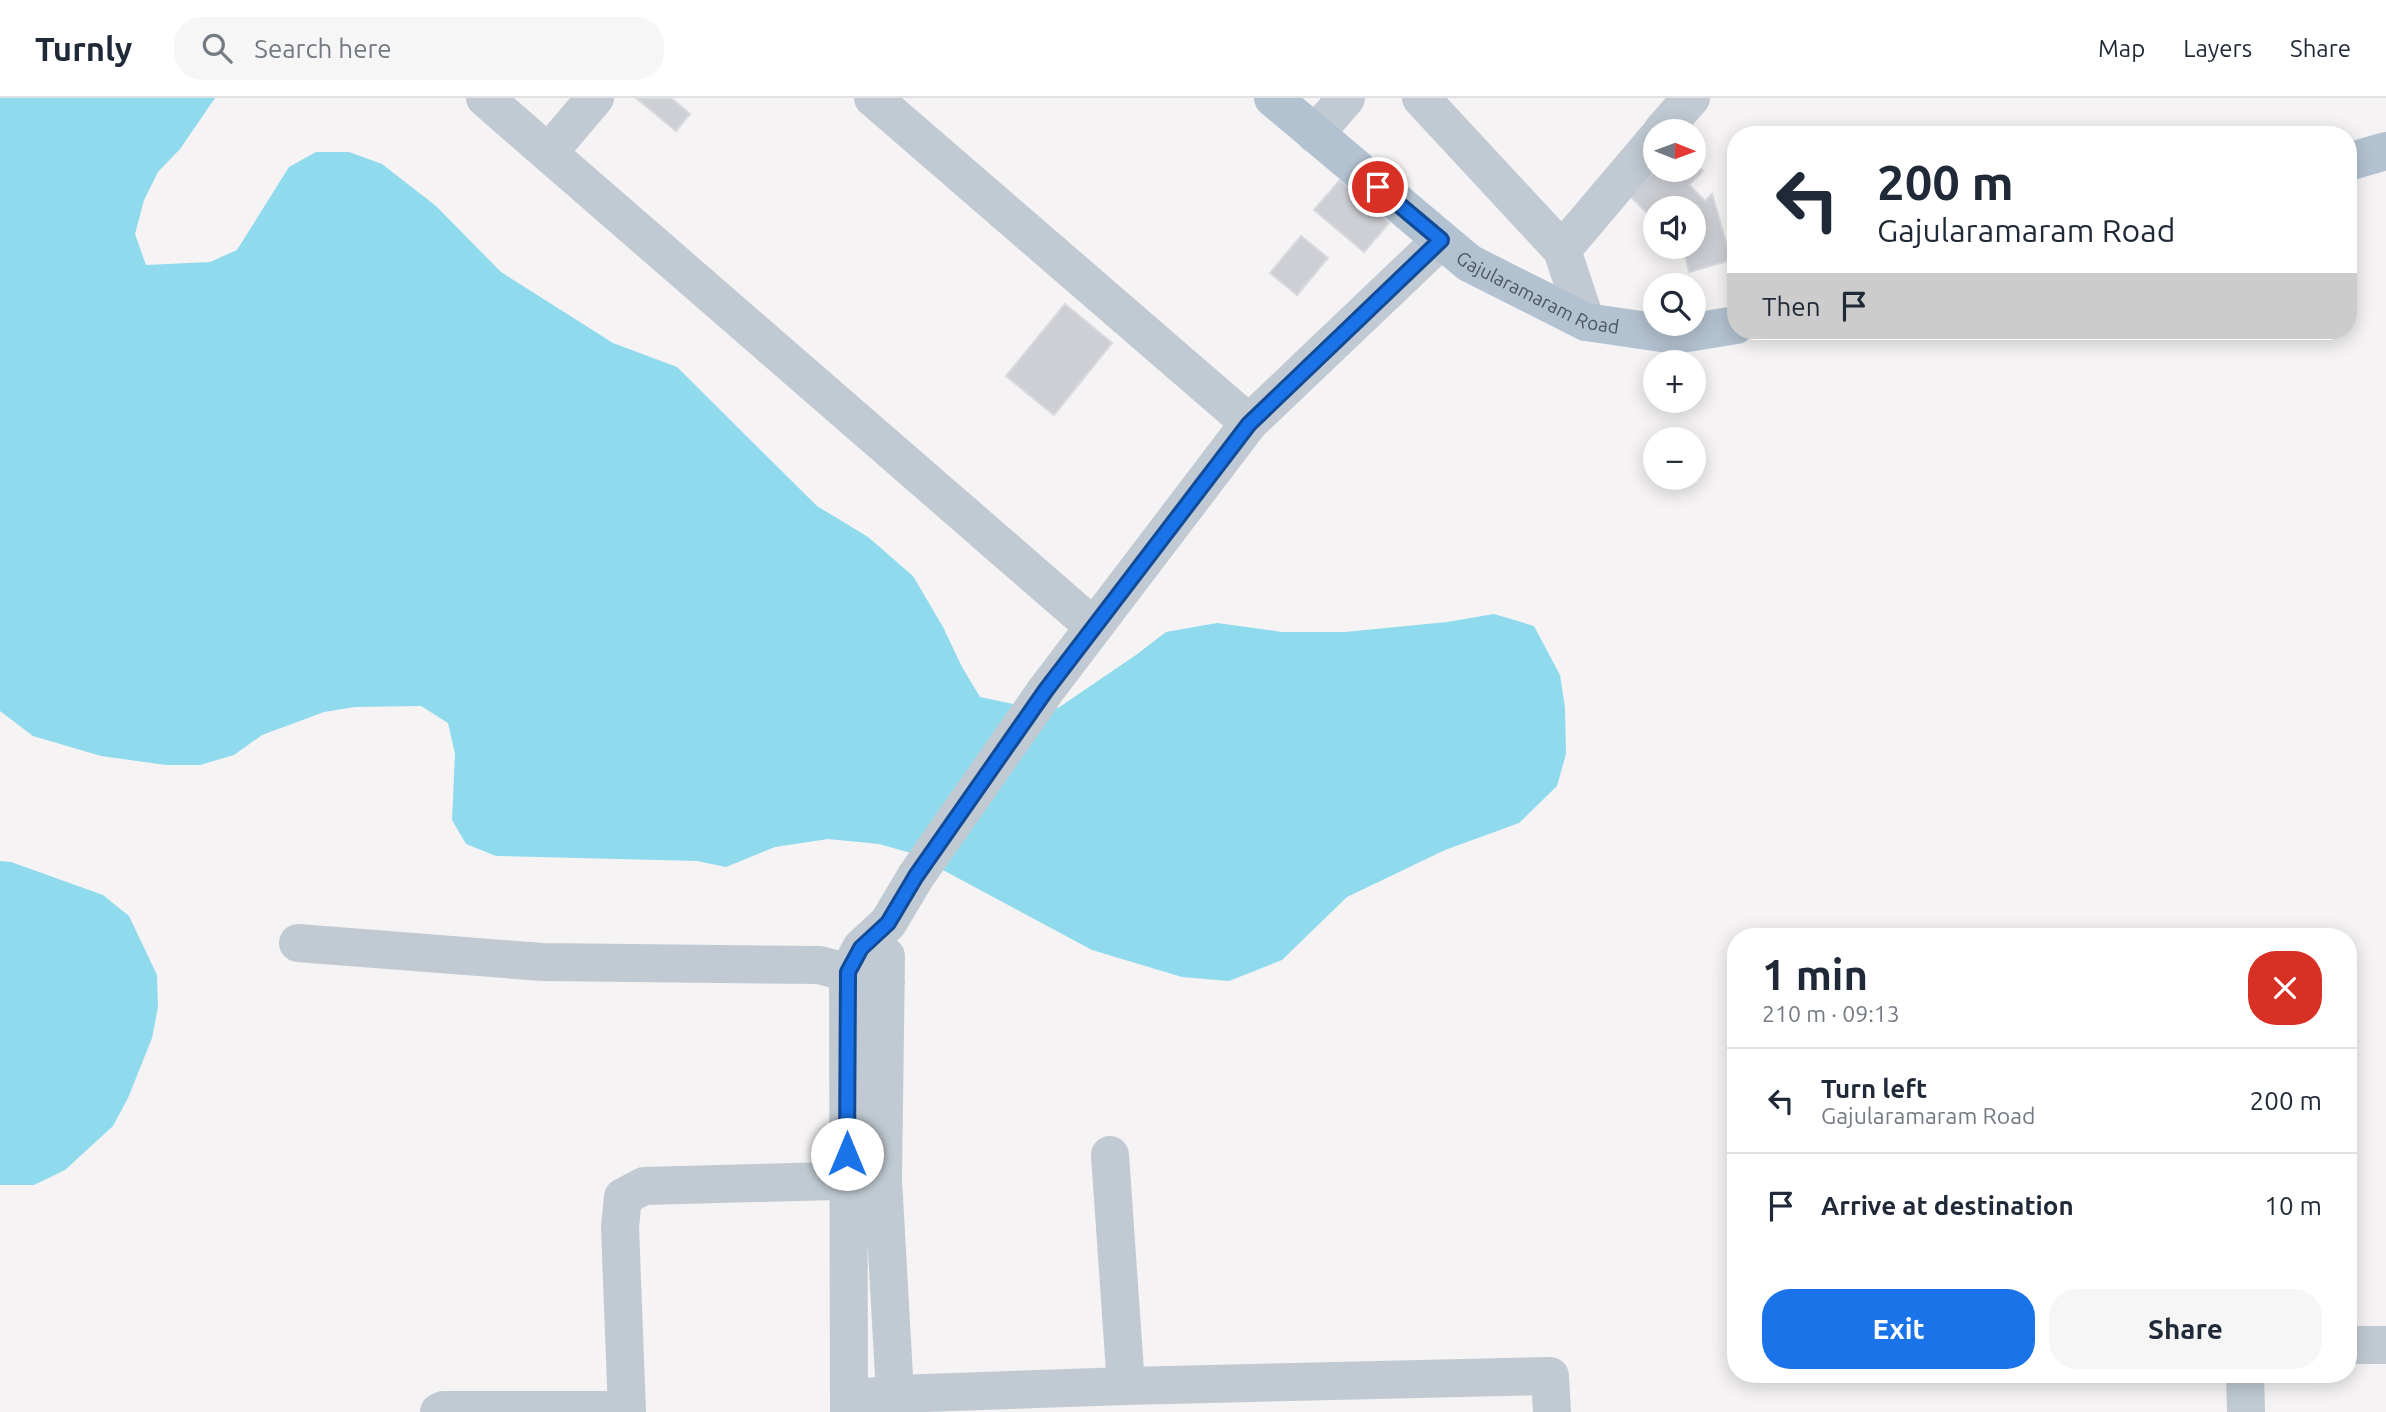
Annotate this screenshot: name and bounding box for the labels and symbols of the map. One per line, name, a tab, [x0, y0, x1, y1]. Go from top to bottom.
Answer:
north arrow	[1643, 119, 1706, 182]
pin	[1348, 157, 1408, 217]
street label: Gajularamaram Road	[1452, 246, 1621, 338]
position arrow	[810, 1117, 884, 1191]

